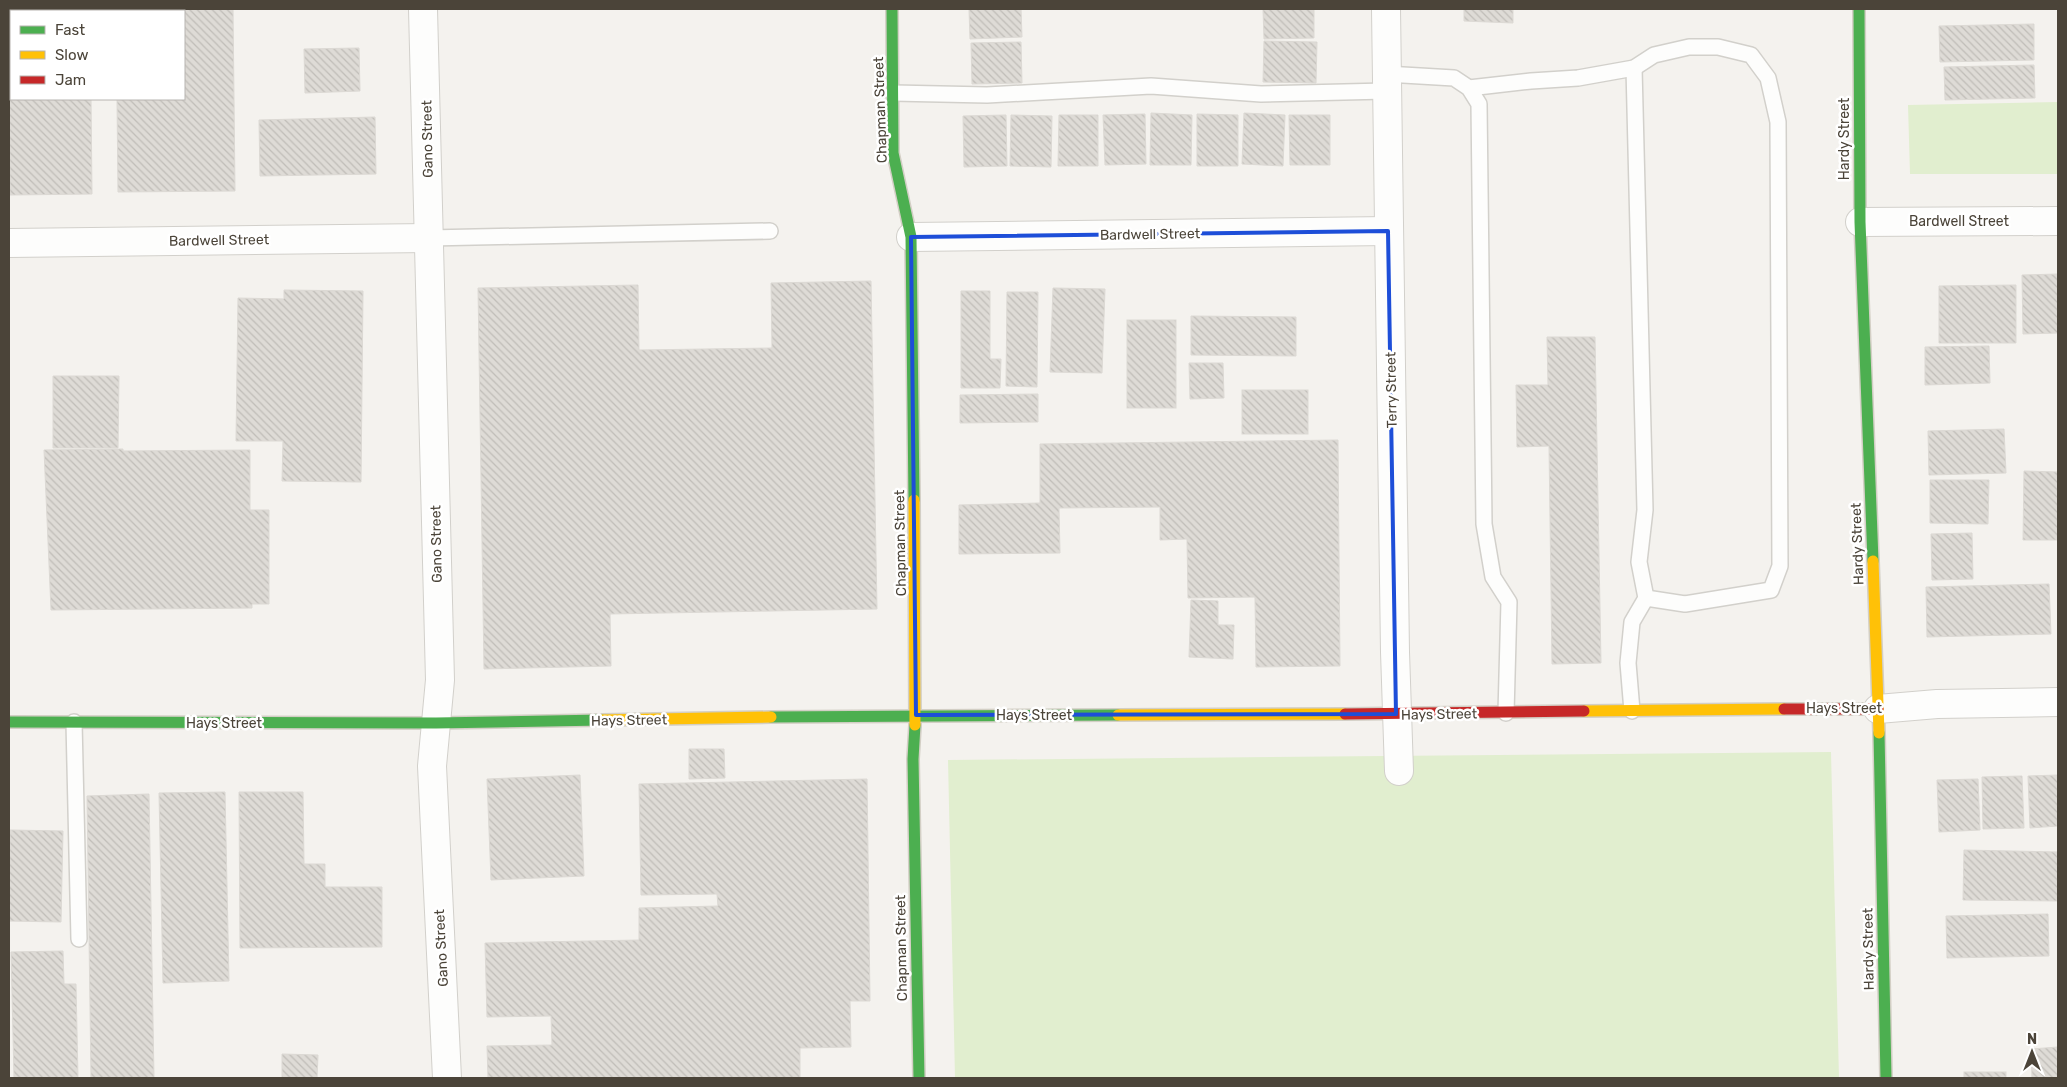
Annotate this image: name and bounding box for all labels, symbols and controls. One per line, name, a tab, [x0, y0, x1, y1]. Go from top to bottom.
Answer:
legend	[10, 10, 185, 100]
text: Fast	[55, 21, 85, 39]
text: Slow	[55, 46, 88, 64]
street label: Chapman Street	[870, 56, 891, 163]
text: Jam	[55, 71, 86, 89]
street label: Hardy Street	[1836, 97, 1853, 180]
street label: Gano Street	[418, 99, 437, 178]
street label: Bardwell Street	[1909, 213, 2010, 230]
street label: Bardwell Street	[1100, 225, 1201, 244]
street label: Bardwell Street	[169, 231, 270, 250]
street label: Terry Street	[1382, 351, 1401, 428]
street label: Chapman Street	[891, 489, 910, 596]
street label: Hardy Street	[1848, 502, 1867, 586]
street label: Gano Street	[427, 504, 446, 583]
street label: Hays Street	[1806, 700, 1883, 717]
street label: Hays Street	[1401, 705, 1478, 724]
street label: Hays Street	[996, 707, 1073, 724]
street label: Hays Street	[591, 711, 668, 730]
street label: Hays Street	[186, 715, 263, 732]
street label: Chapman Street	[892, 894, 911, 1001]
street label: Hardy Street	[1859, 907, 1878, 990]
street label: Gano Street	[431, 908, 452, 987]
north arrow	[2007, 1027, 2057, 1077]
text: N	[2027, 1031, 2037, 1048]

